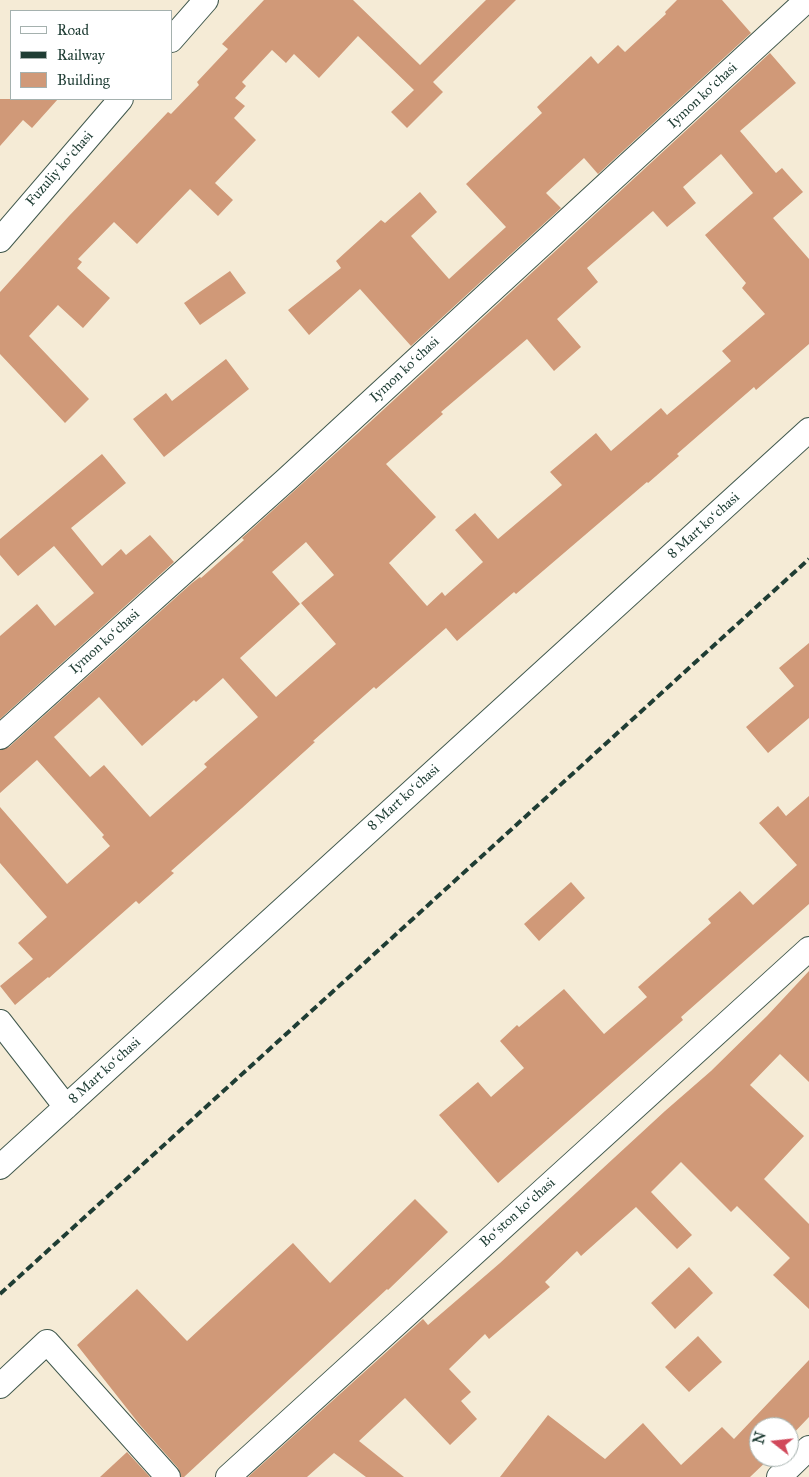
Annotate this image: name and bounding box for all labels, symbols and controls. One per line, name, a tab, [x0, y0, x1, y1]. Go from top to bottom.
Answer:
legend	[10, 10, 172, 100]
text: Road	[57, 21, 89, 39]
text: Railway	[57, 46, 105, 64]
street label: Iymon koʻchasi	[665, 60, 741, 132]
text: Building	[57, 71, 110, 89]
street label: Fuzuliy koʻchasi	[23, 128, 97, 210]
street label: Iymon koʻchasi	[367, 334, 443, 406]
street label: 8 Mart koʻchasi	[665, 489, 743, 563]
street label: Iymon koʻchasi	[67, 606, 143, 678]
street label: 8 Mart koʻchasi	[365, 761, 443, 835]
street label: 8 Mart koʻchasi	[66, 1034, 144, 1108]
street label: Boʻston koʻchasi	[477, 1175, 559, 1251]
north arrow	[749, 1417, 799, 1467]
text: N	[750, 1430, 770, 1446]

